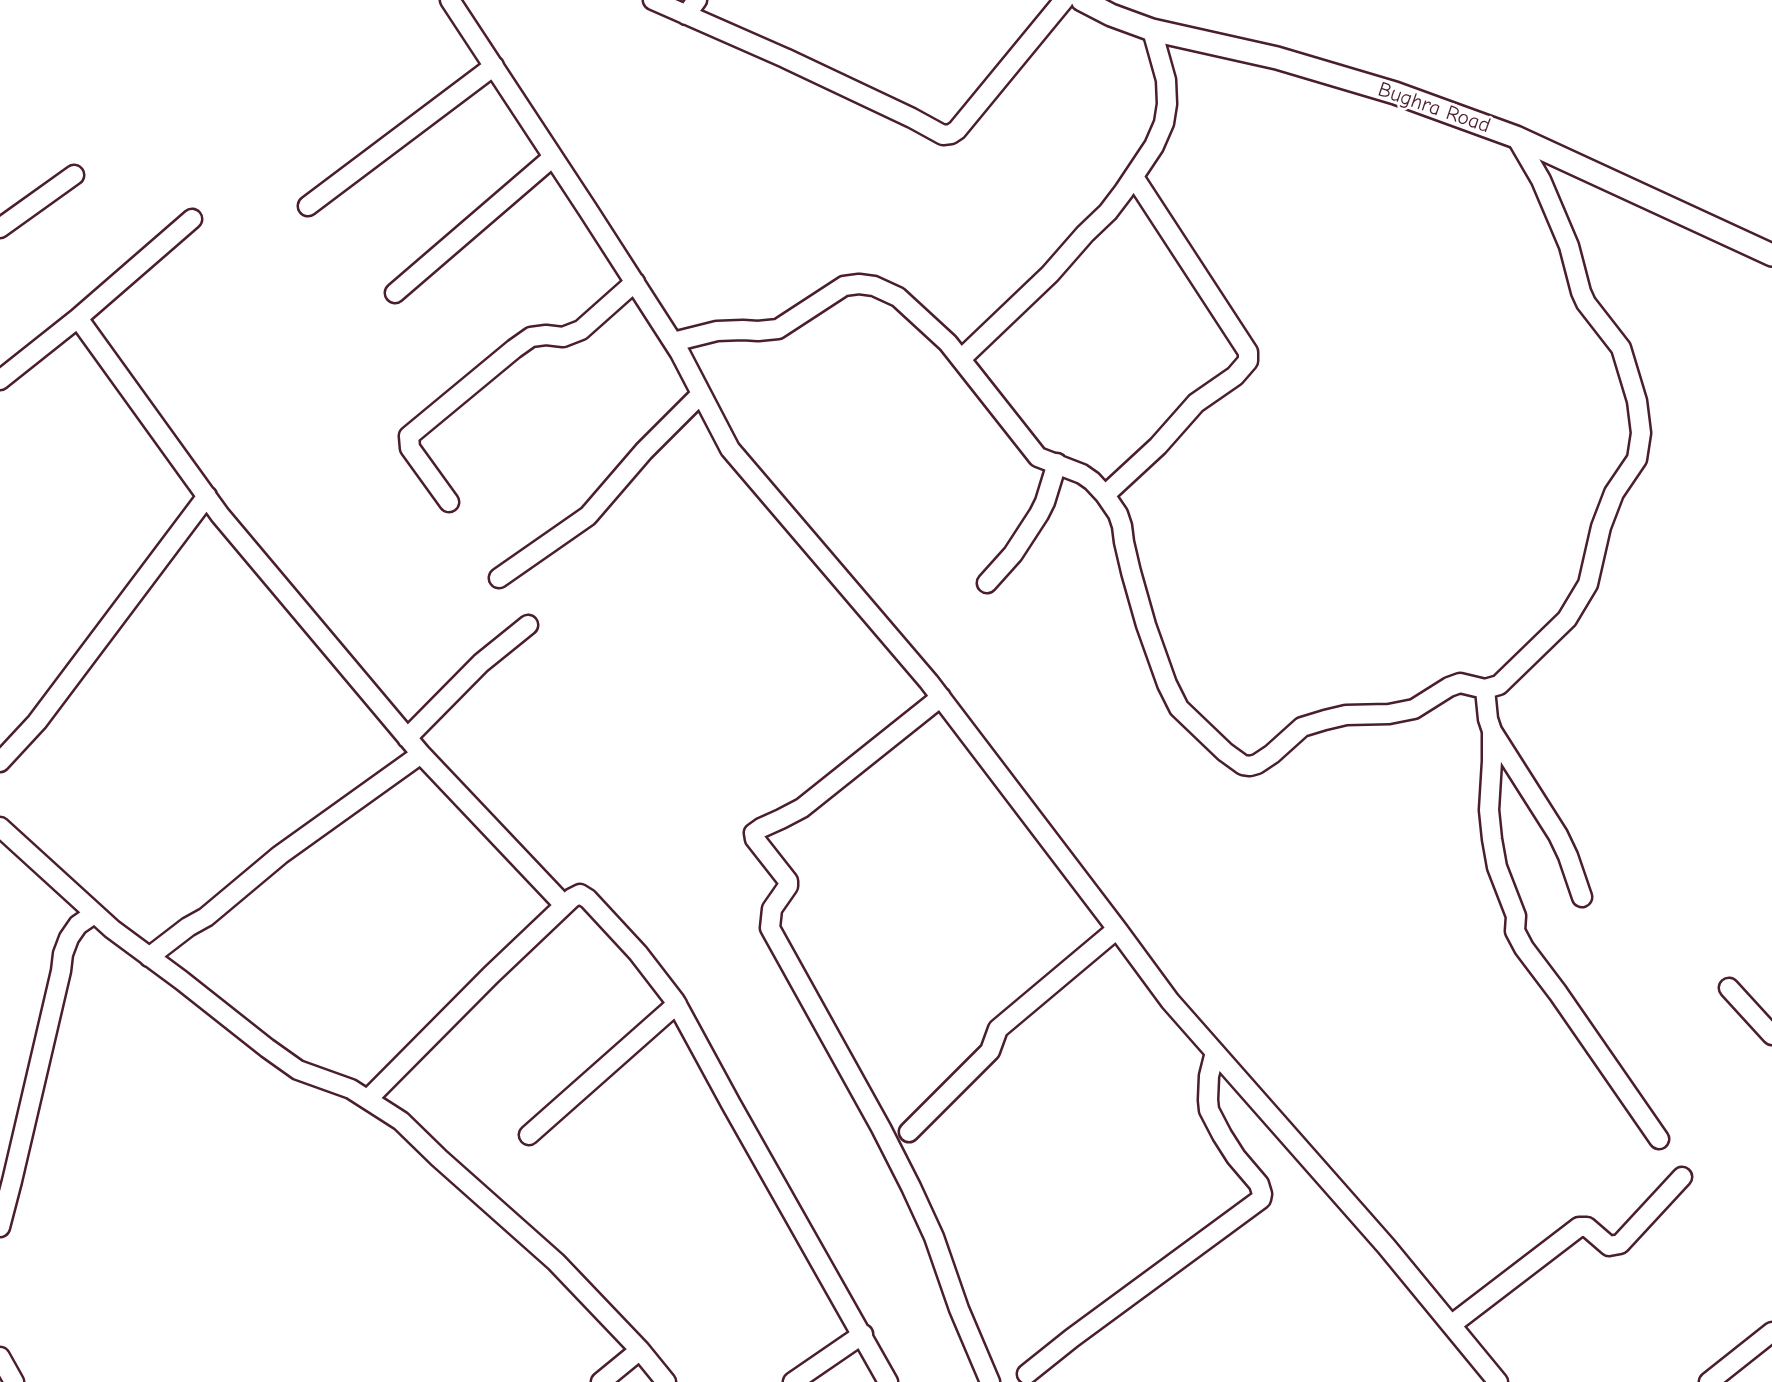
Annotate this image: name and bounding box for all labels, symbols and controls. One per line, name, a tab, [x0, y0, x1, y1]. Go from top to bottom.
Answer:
street label: Bughra Road	[1374, 77, 1494, 139]

